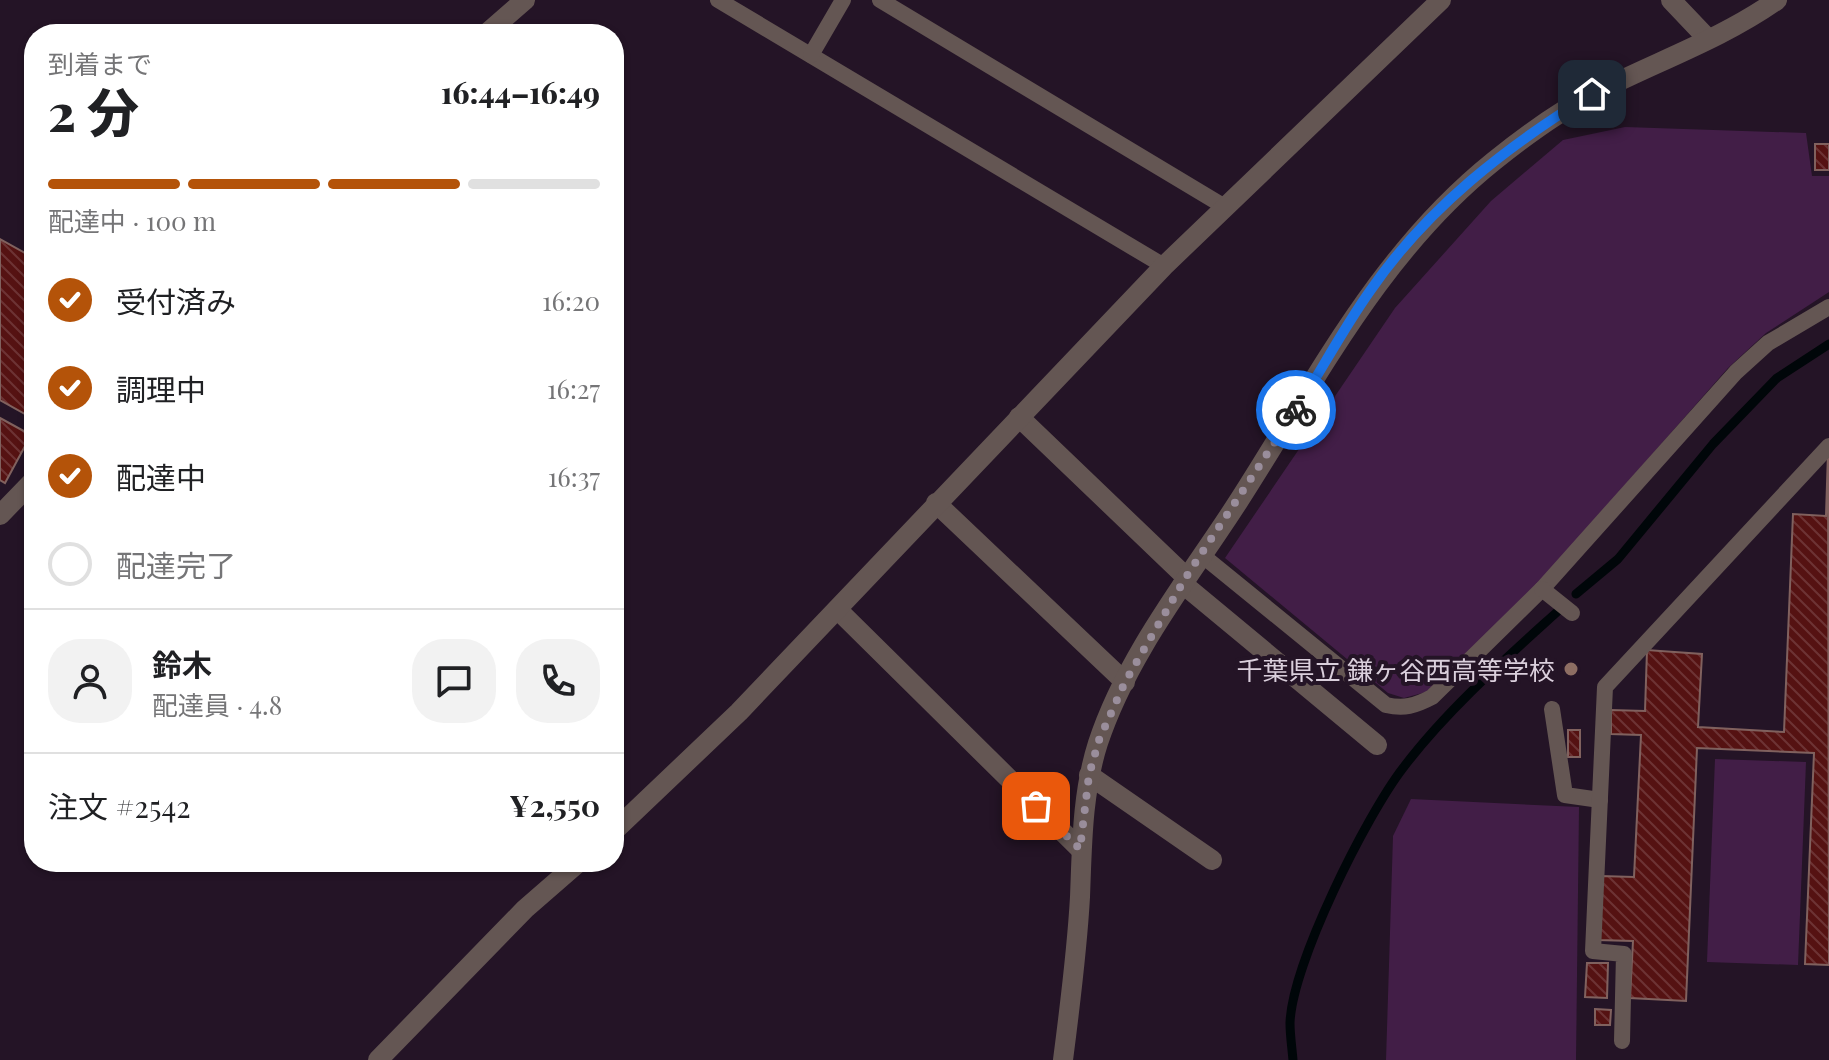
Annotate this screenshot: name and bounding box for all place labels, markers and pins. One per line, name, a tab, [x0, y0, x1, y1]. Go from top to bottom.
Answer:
pin	[1558, 60, 1626, 128]
place label: 千葉県立 鎌ヶ谷西高等学校	[1237, 652, 1555, 687]
marker: 千葉県立 鎌ヶ谷西高等学校	[1562, 660, 1580, 678]
pin	[1002, 772, 1070, 840]

